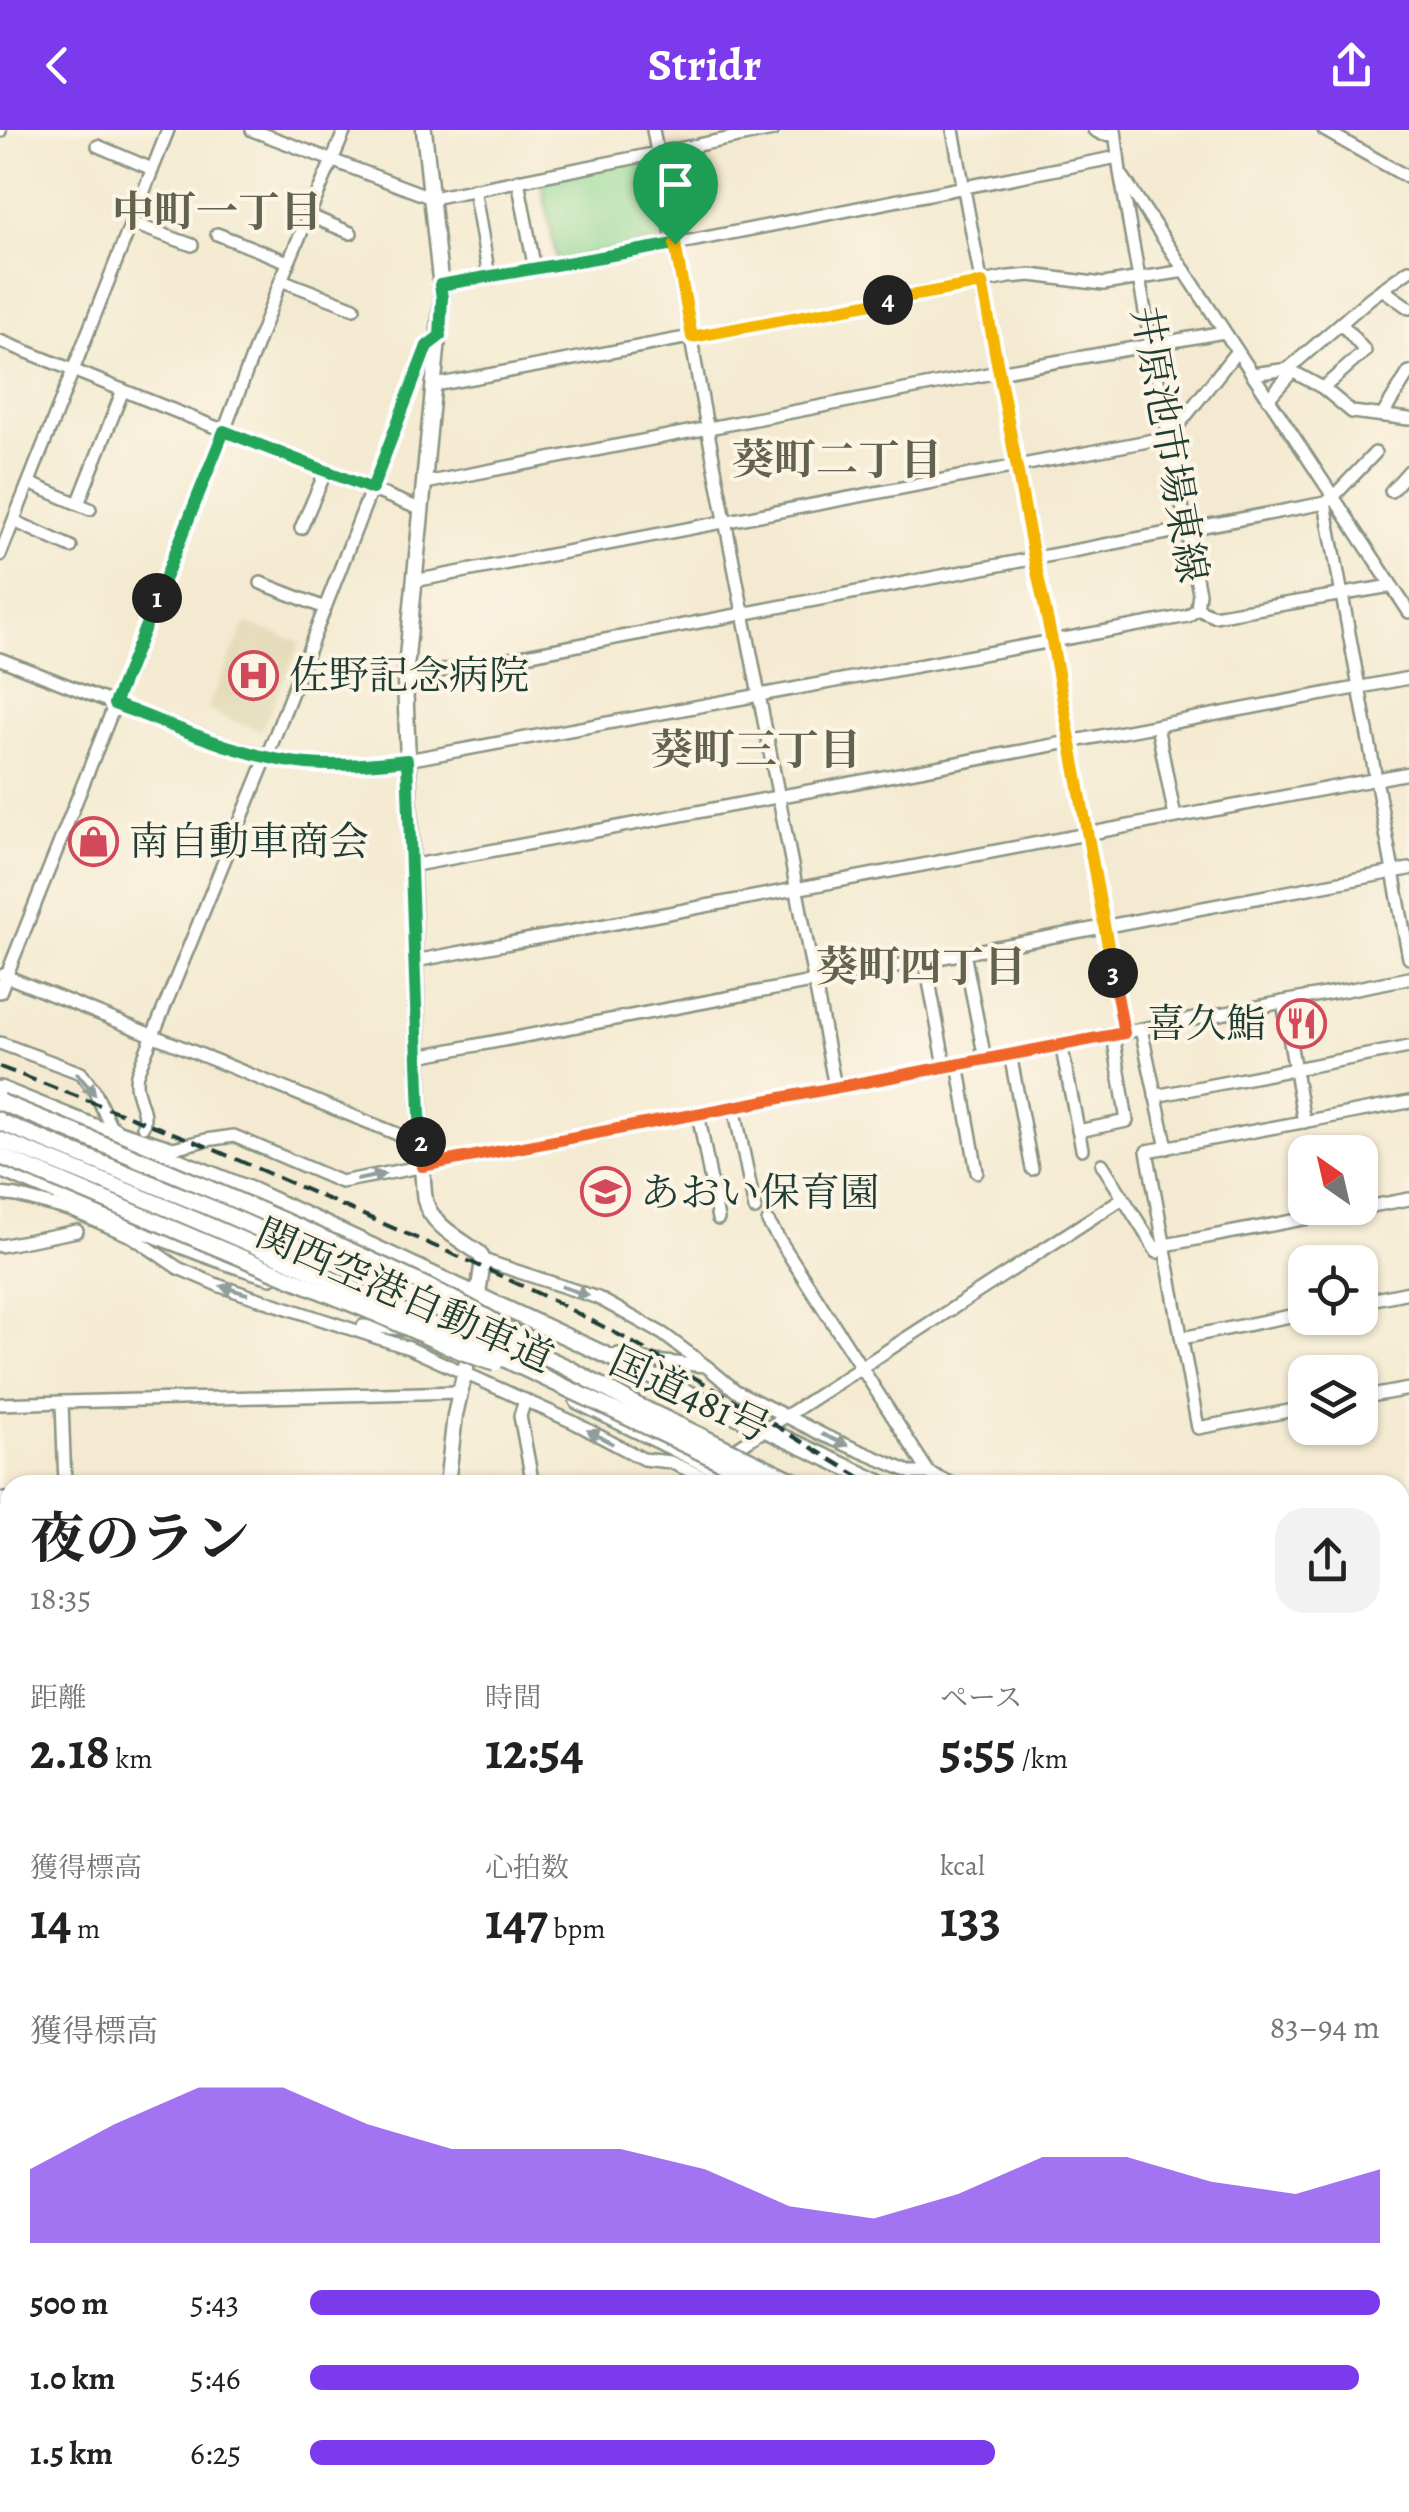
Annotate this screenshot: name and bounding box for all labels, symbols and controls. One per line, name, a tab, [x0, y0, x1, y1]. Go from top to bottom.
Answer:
text: Stridr	[648, 34, 761, 96]
icon: back	[30, 38, 85, 93]
icon: share	[1324, 38, 1379, 93]
pin	[633, 142, 718, 245]
icon: arrive	[648, 157, 703, 212]
district label: 中町一丁目	[112, 183, 322, 240]
pin: 4	[863, 275, 913, 325]
text: 4	[881, 281, 895, 319]
street label: 井原池市場東線	[1118, 301, 1221, 587]
district label: 葵町二丁目	[732, 431, 942, 488]
pin: 1	[132, 573, 182, 623]
text: 1	[152, 579, 162, 617]
place label: 佐野記念病院	[289, 648, 529, 703]
hospital icon: 佐野記念病院	[228, 649, 280, 701]
district label: 葵町三丁目	[651, 721, 861, 778]
place label: 南自動車商会	[129, 814, 369, 869]
shop icon: 南自動車商会	[68, 815, 120, 867]
district label: 葵町四丁目	[816, 938, 1026, 995]
pin: 3	[1088, 948, 1138, 998]
text: 3	[1107, 954, 1119, 992]
place label: 喜久鮨	[1146, 996, 1266, 1051]
restaurant icon: 喜久鮨	[1275, 997, 1327, 1049]
one-way arrow	[75, 1071, 97, 1096]
pin: 2	[396, 1117, 446, 1167]
text: 2	[414, 1123, 428, 1161]
north arrow	[1288, 1135, 1378, 1225]
map controls	[1288, 1135, 1378, 1445]
place label: あおい保育園	[640, 1165, 880, 1220]
school or university icon: あおい保育園	[579, 1166, 631, 1218]
one-way arrow	[356, 1168, 387, 1184]
street label: 関西空港自動車道	[247, 1205, 562, 1386]
button: locate	[1288, 1245, 1378, 1335]
one-way arrow	[219, 1282, 249, 1297]
one-way arrow	[561, 1284, 591, 1299]
street label: 国道481号	[601, 1333, 779, 1456]
button: layers	[1288, 1355, 1378, 1445]
one-way arrow	[586, 1428, 615, 1445]
one-way arrow	[820, 1432, 850, 1448]
text: 夜のラン	[30, 1501, 250, 1576]
button: share	[1275, 1508, 1380, 1613]
text: 18:35	[30, 1576, 91, 1620]
text: 距離	[30, 1679, 86, 1717]
text: 時間	[485, 1679, 541, 1717]
text: ペース	[940, 1679, 1023, 1717]
text: 2.18	[30, 1717, 110, 1785]
text: 12:54	[485, 1717, 584, 1785]
text: 5:55	[940, 1717, 1016, 1785]
text: km	[110, 1740, 153, 1778]
text: /km	[1016, 1740, 1068, 1778]
text: kcal	[940, 1847, 985, 1885]
text: 獲得標高	[30, 1849, 142, 1887]
text: 心拍数	[485, 1849, 569, 1887]
text: 133	[940, 1885, 1001, 1953]
text: 14	[30, 1887, 71, 1955]
text: 147	[485, 1887, 548, 1955]
text: m	[71, 1910, 100, 1948]
text: bpm	[548, 1910, 606, 1948]
text: 83–94 m	[1270, 2005, 1380, 2049]
text: 獲得標高	[30, 2009, 158, 2053]
text: 500 m	[30, 2281, 108, 2325]
text: 5:43	[190, 2281, 239, 2325]
text: 1.0 km	[30, 2356, 115, 2400]
text: 5:46	[190, 2356, 241, 2400]
text: 1.5 km	[30, 2431, 113, 2475]
text: 6:25	[190, 2431, 241, 2475]

